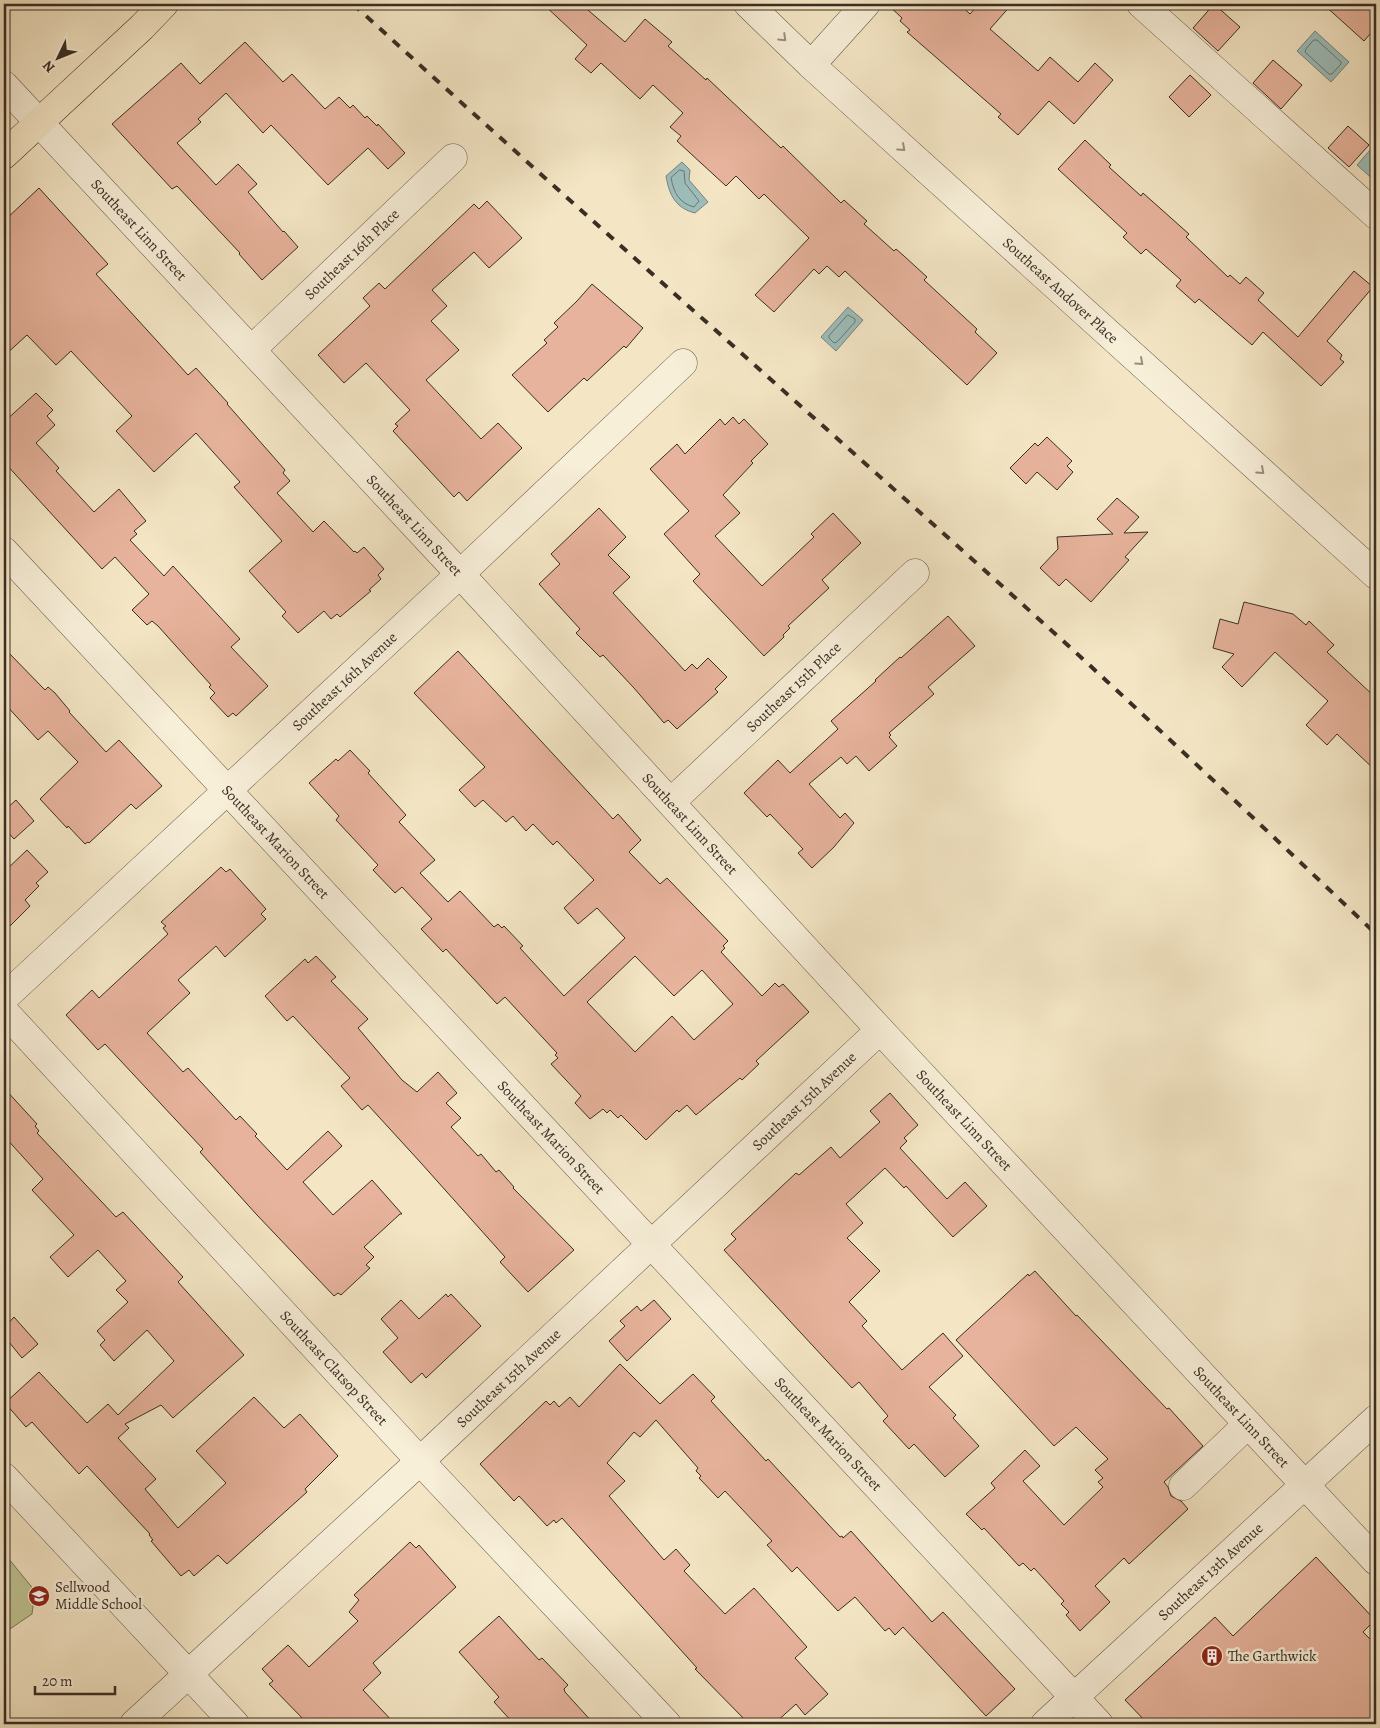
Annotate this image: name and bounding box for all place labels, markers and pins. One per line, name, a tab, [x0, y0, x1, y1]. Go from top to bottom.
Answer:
place label: Sellwood Middle School	[55, 1577, 142, 1614]
school or university icon: Sellwood Middle School	[27, 1584, 51, 1608]
building icon: The Garthwick	[1200, 1644, 1224, 1668]
place label: The Garthwick	[1228, 1646, 1317, 1666]

